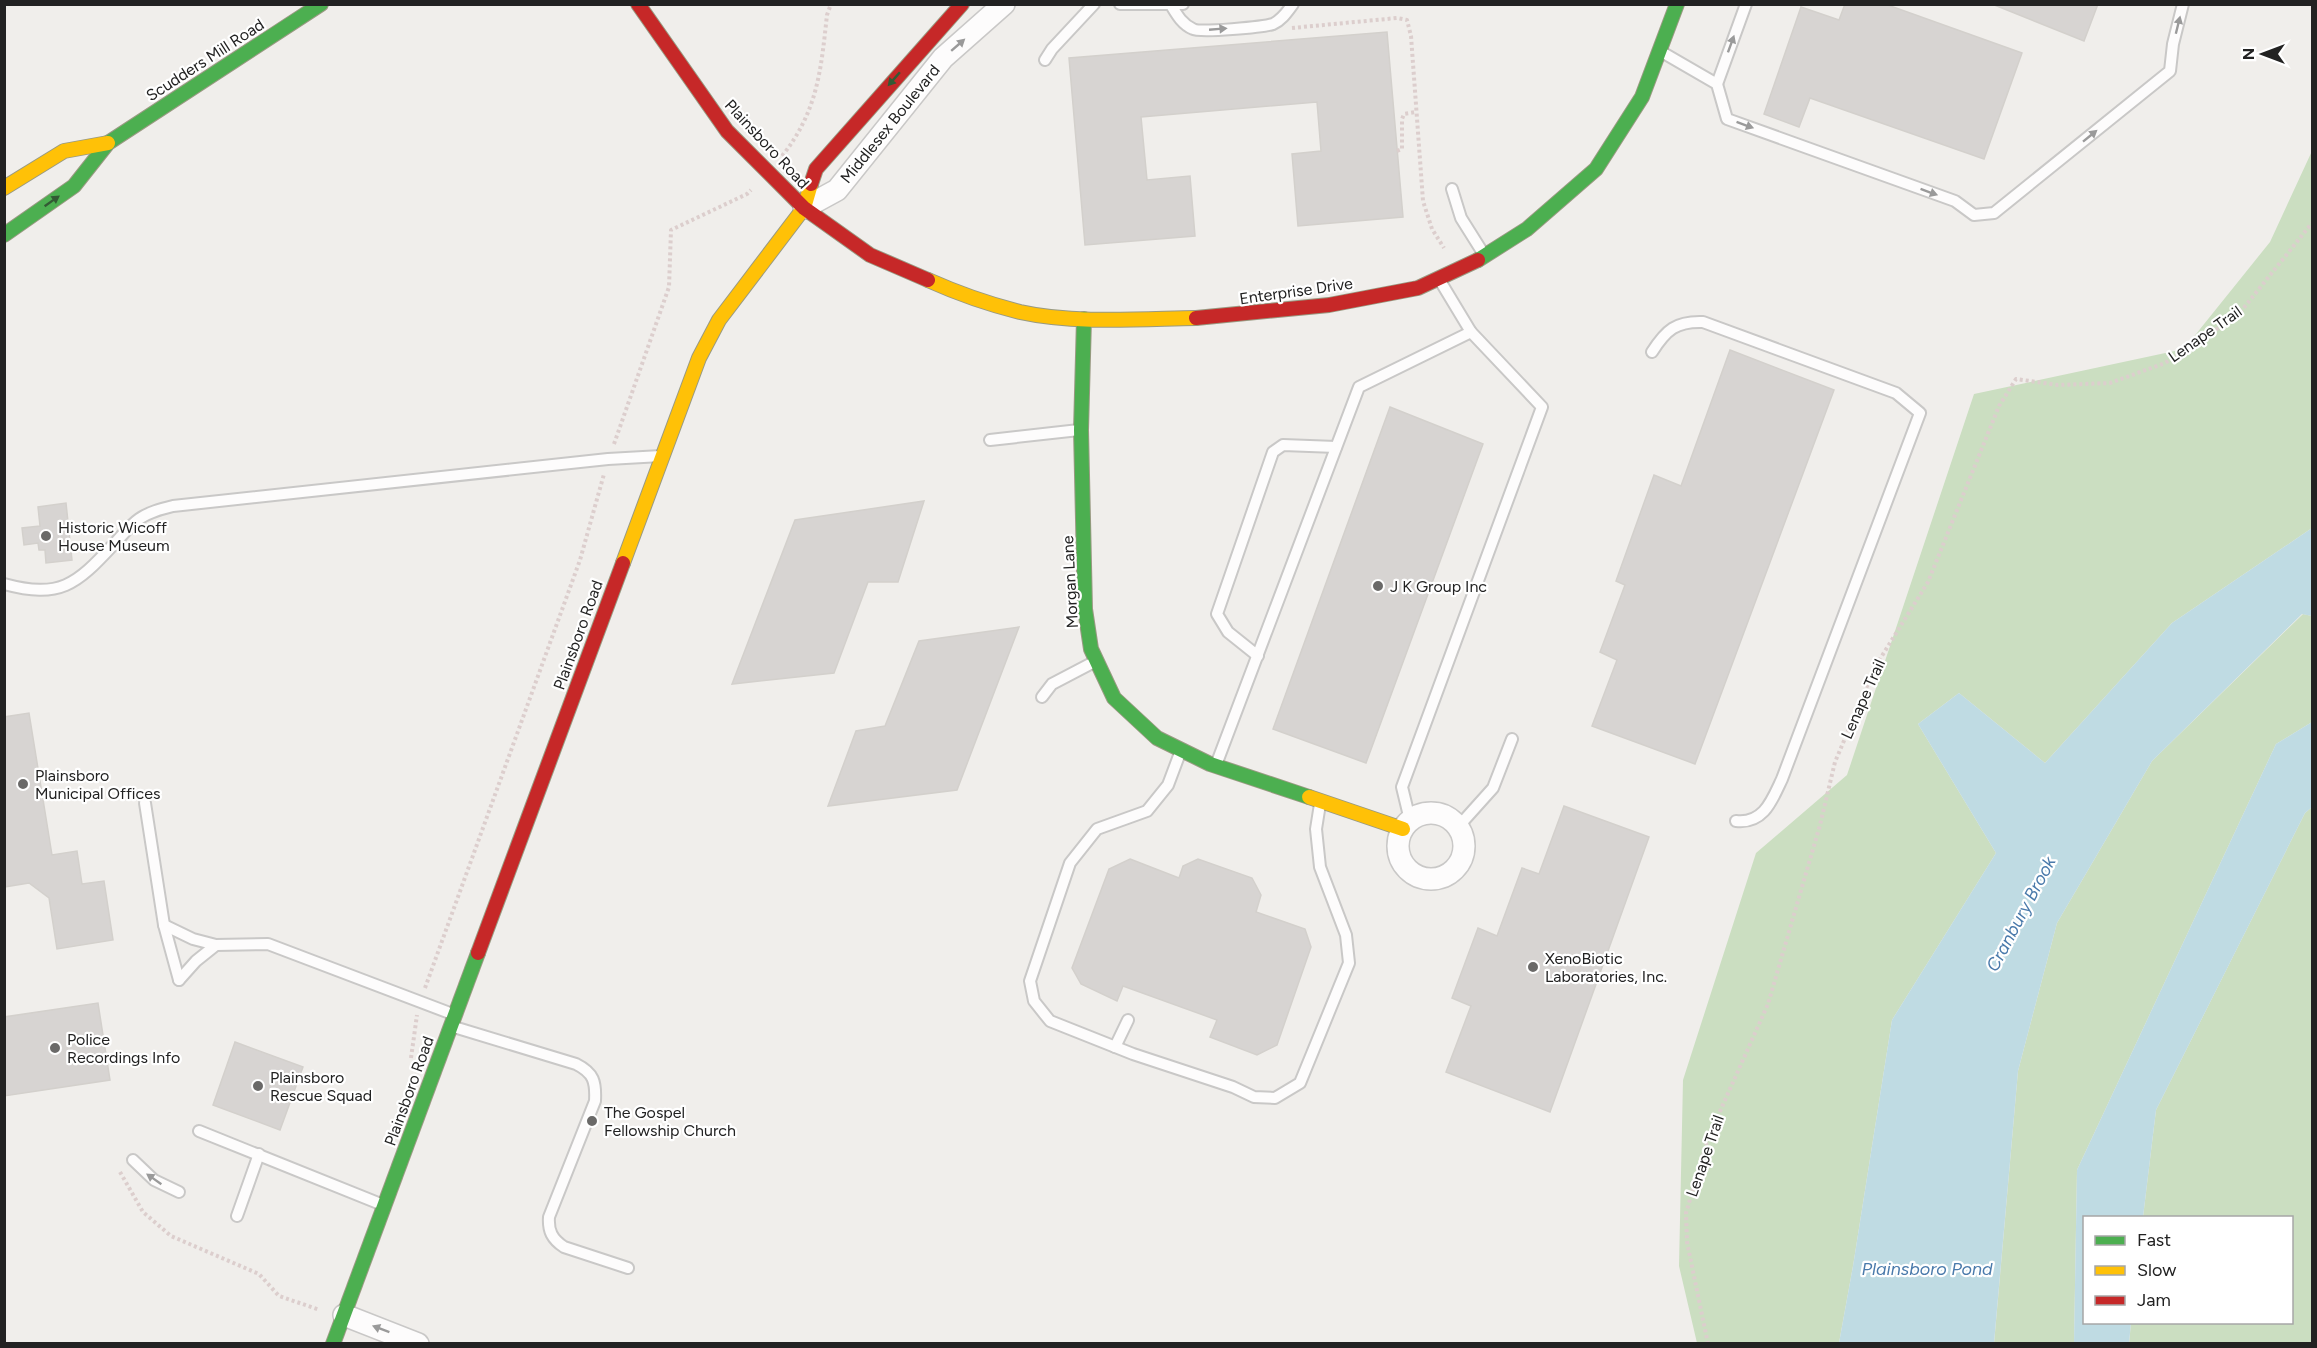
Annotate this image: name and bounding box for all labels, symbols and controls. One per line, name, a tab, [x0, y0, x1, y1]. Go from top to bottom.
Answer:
street label: Scudders Mill Road	[142, 15, 268, 105]
one-way arrow	[2174, 15, 2184, 34]
north arrow	[2233, 24, 2293, 84]
one-way arrow	[1208, 25, 1227, 34]
one-way arrow	[1727, 35, 1736, 53]
one-way arrow	[950, 39, 965, 52]
text: N	[2239, 48, 2258, 60]
street label: Middlesex Boulevard	[836, 61, 944, 187]
one-way arrow	[888, 71, 901, 86]
street label: Plainsboro Road	[721, 95, 813, 193]
one-way arrow	[1737, 121, 1755, 131]
one-way arrow	[2082, 129, 2098, 142]
one-way arrow	[1920, 187, 1938, 197]
one-way arrow	[44, 195, 60, 207]
street label: Enterprise Drive	[1238, 274, 1354, 308]
street label: Lenape Trail	[2165, 302, 2245, 366]
place label: Historic Wicoff House Museum	[58, 518, 170, 555]
marker: Historic Wicoff House Museum	[39, 529, 53, 543]
street label: Morgan Lane	[1058, 535, 1082, 629]
place label: J K Group Inc	[1390, 577, 1487, 596]
street label: Plainsboro Road	[549, 578, 607, 692]
marker: J K Group Inc	[1371, 579, 1385, 593]
street label: Lenape Trail	[1837, 656, 1889, 742]
place label: Plainsboro Municipal Offices	[35, 766, 160, 803]
marker: Plainsboro Municipal Offices	[16, 777, 30, 791]
water label: Cranbury Brook	[1981, 852, 2061, 975]
place label: XenoBiotic Laboratories, Inc.	[1545, 949, 1667, 986]
marker: XenoBiotic Laboratories, Inc.	[1526, 960, 1540, 974]
place label: Police Recordings Info	[67, 1030, 180, 1067]
street label: Plainsboro Road	[380, 1034, 438, 1148]
marker: Police Recordings Info	[48, 1041, 62, 1055]
place label: Plainsboro Rescue Squad	[270, 1068, 372, 1105]
marker: Plainsboro Rescue Squad	[251, 1079, 265, 1093]
place label: The Gospel Fellowship Church	[604, 1103, 736, 1140]
street label: Lenape Trail	[1682, 1113, 1728, 1199]
marker: The Gospel Fellowship Church	[585, 1114, 599, 1128]
one-way arrow	[147, 1173, 163, 1185]
legend	[2083, 1216, 2293, 1324]
text: Fast	[2137, 1229, 2171, 1251]
water label: Plainsboro Pond	[1861, 1258, 1993, 1280]
text: Slow	[2137, 1259, 2176, 1281]
text: Jam	[2137, 1289, 2171, 1311]
one-way arrow	[372, 1324, 390, 1334]

